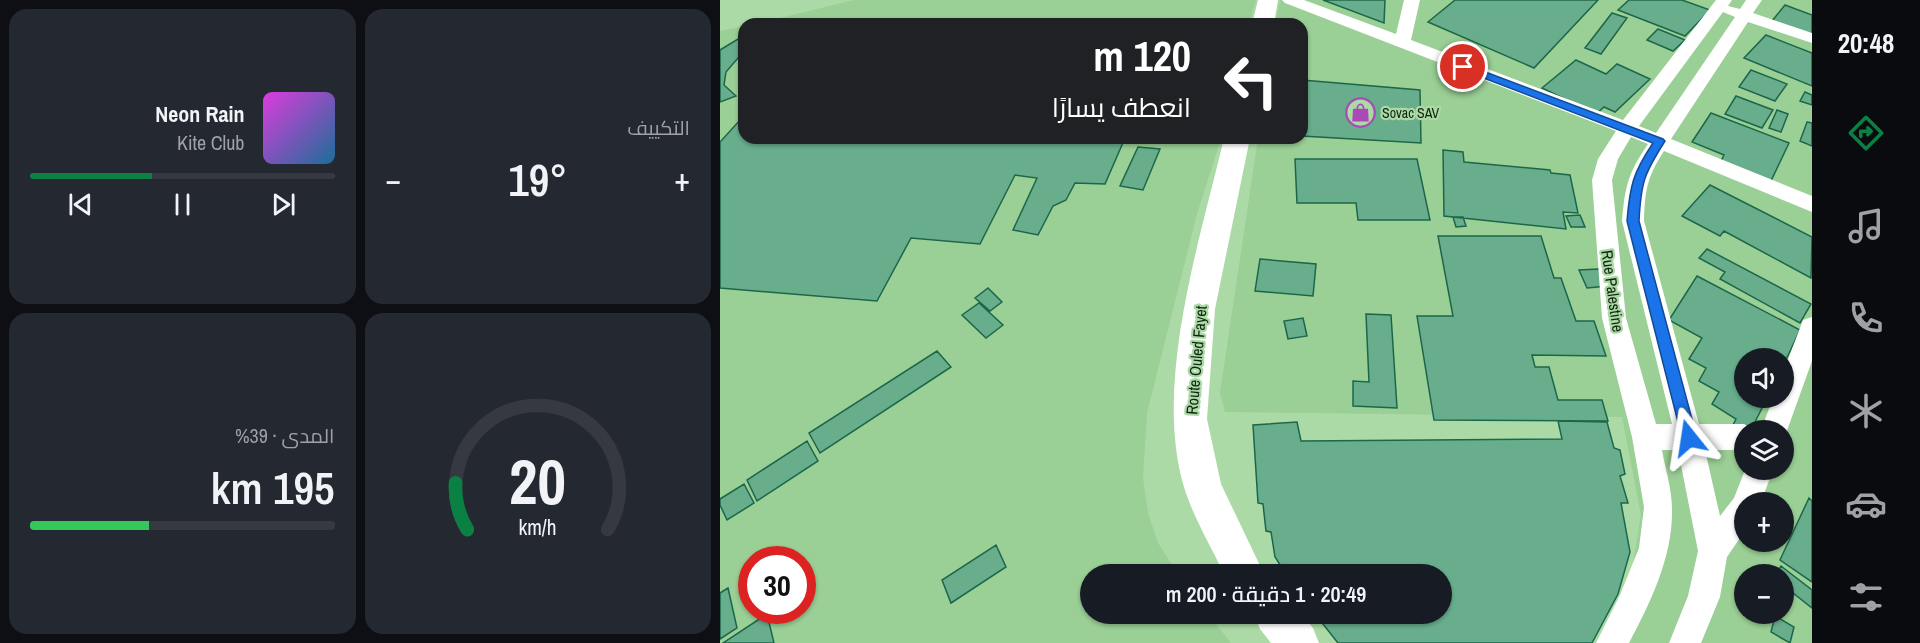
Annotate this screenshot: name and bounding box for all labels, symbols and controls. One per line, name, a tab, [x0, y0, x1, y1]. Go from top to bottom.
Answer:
text: 20:48	[1838, 25, 1894, 61]
text: 120 m	[1093, 28, 1191, 84]
pin	[1437, 41, 1488, 92]
icon: left	[1212, 42, 1290, 120]
icon: arrive	[1446, 50, 1479, 83]
text: انعطف يسارًا	[1052, 89, 1191, 125]
shop icon: Sovac SAV	[1345, 97, 1377, 129]
text: Neon Rain	[155, 99, 245, 129]
place label: Sovac SAV	[1382, 104, 1440, 122]
icon: directions	[1845, 112, 1887, 154]
text: التكييف	[627, 114, 690, 141]
text: Kite Club	[177, 129, 245, 156]
text: 19°	[508, 149, 567, 210]
text: −	[386, 157, 401, 201]
text: +	[674, 157, 690, 201]
icon: previous	[64, 188, 97, 221]
icon: pause	[166, 188, 199, 221]
icon: next	[267, 188, 300, 221]
icon: music	[1845, 205, 1887, 247]
street label: Rue Palestine	[1596, 249, 1630, 333]
icon: phone	[1845, 297, 1887, 339]
street label: Route Ouled Fayet	[1180, 304, 1212, 416]
map controls	[1734, 348, 1794, 624]
button: sound	[1734, 348, 1794, 408]
icon: climate	[1845, 390, 1887, 432]
position arrow	[1657, 406, 1721, 470]
button: layers	[1734, 420, 1794, 480]
text: المدى · 39%	[235, 422, 335, 449]
text: 20	[509, 439, 566, 523]
text: 195 km	[211, 457, 335, 518]
icon: car	[1845, 483, 1887, 525]
button: +	[1734, 492, 1794, 552]
text: km/h	[519, 514, 557, 543]
speed limit sign: 30	[738, 546, 816, 624]
button: −	[1734, 564, 1794, 624]
icon: filters	[1845, 576, 1887, 618]
text: 20:49 · 1 دقيقة · 200 m	[1166, 579, 1366, 609]

